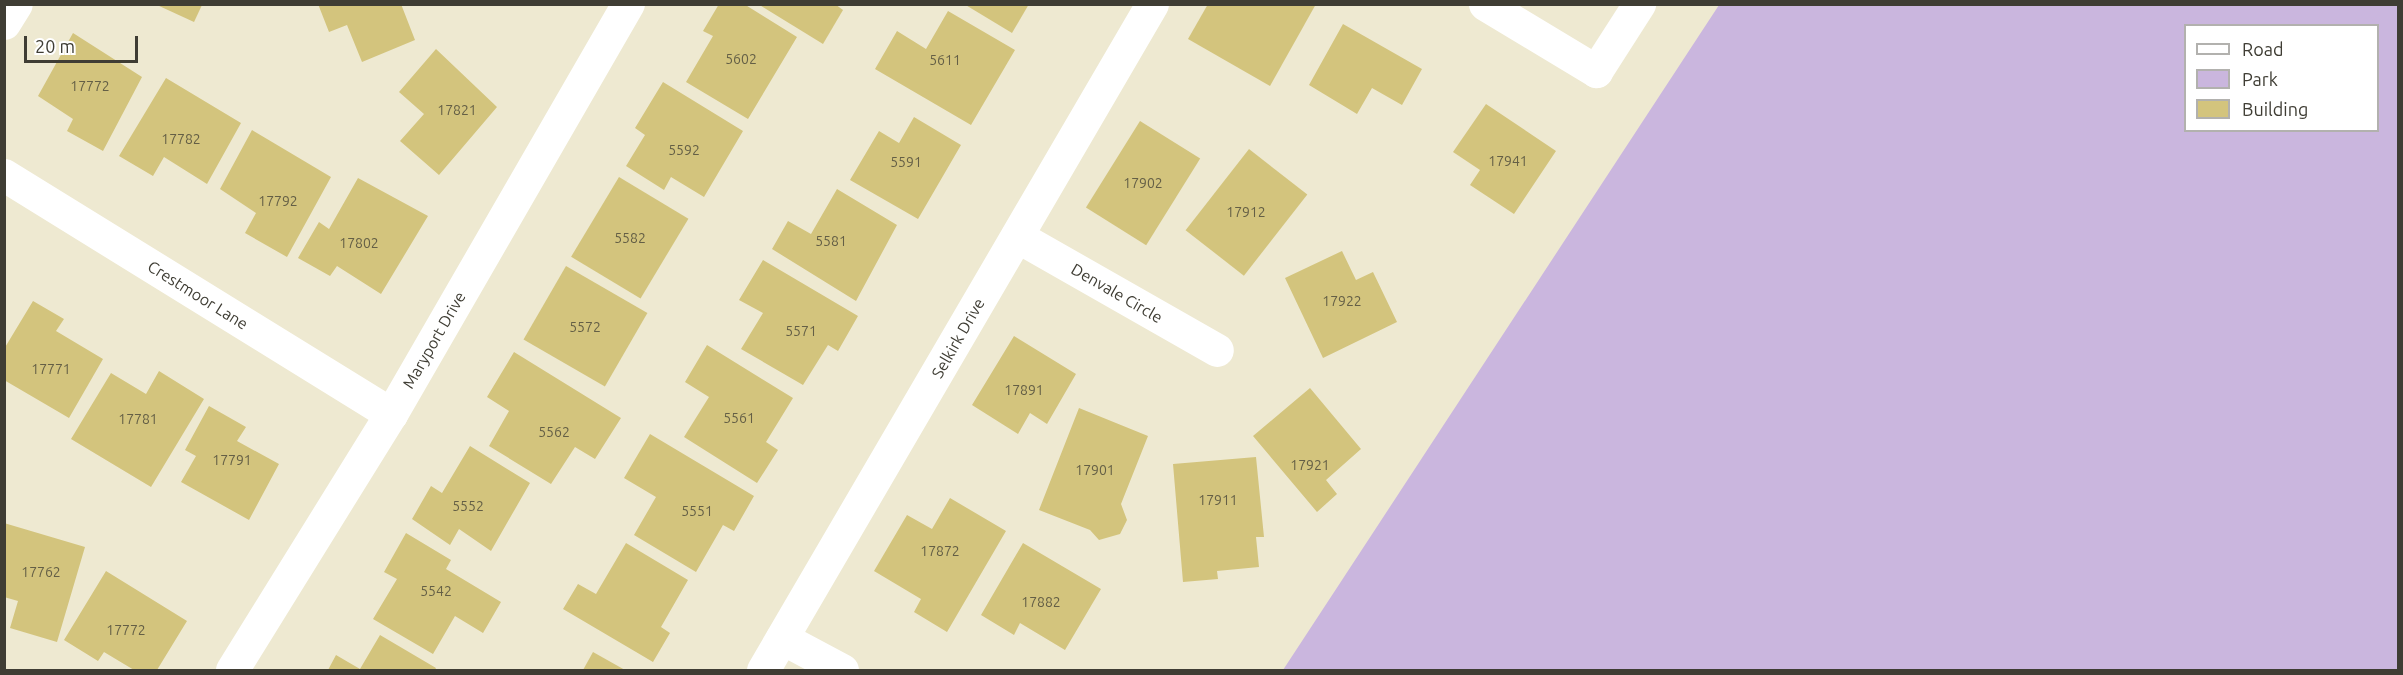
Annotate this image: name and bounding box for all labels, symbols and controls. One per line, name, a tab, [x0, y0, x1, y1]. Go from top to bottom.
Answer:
scale bar	[27, 24, 141, 62]
legend	[2184, 24, 2379, 132]
text: 20 m	[35, 36, 75, 56]
text: Road	[2242, 39, 2284, 59]
house number: 5602	[725, 51, 757, 67]
house number: 5611	[929, 52, 961, 68]
text: Park	[2242, 69, 2278, 89]
house number: 17772	[70, 78, 110, 94]
text: Building	[2242, 99, 2308, 119]
house number: 17821	[437, 102, 477, 118]
house number: 17782	[161, 131, 201, 147]
house number: 5592	[668, 142, 700, 158]
house number: 17941	[1488, 153, 1528, 169]
house number: 5591	[890, 154, 922, 170]
house number: 17902	[1123, 175, 1163, 191]
house number: 17792	[258, 193, 298, 209]
house number: 17912	[1226, 204, 1266, 220]
house number: 5582	[614, 230, 646, 246]
house number: 5581	[815, 233, 847, 249]
house number: 17802	[339, 235, 379, 251]
street label: Crestmoor Lane	[144, 257, 252, 333]
street label: Denvale Circle	[1068, 259, 1166, 327]
street label: Maryport Drive	[398, 288, 470, 392]
house number: 17922	[1322, 293, 1362, 309]
street label: Selkirk Drive	[927, 295, 989, 381]
house number: 5572	[569, 319, 601, 335]
house number: 5571	[785, 323, 817, 339]
house number: 17771	[31, 361, 71, 377]
house number: 17891	[1004, 382, 1044, 398]
house number: 5561	[723, 410, 755, 426]
house number: 17781	[118, 411, 158, 427]
house number: 5562	[538, 424, 570, 440]
house number: 17791	[212, 452, 252, 468]
house number: 17921	[1290, 457, 1330, 473]
house number: 17901	[1075, 462, 1115, 478]
house number: 17911	[1198, 492, 1238, 508]
house number: 5552	[452, 498, 484, 514]
house number: 5551	[681, 503, 713, 519]
house number: 17872	[920, 543, 960, 559]
house number: 17762	[21, 564, 61, 580]
house number: 5542	[420, 583, 452, 599]
house number: 17882	[1021, 594, 1061, 610]
house number: 17772	[106, 622, 146, 638]

